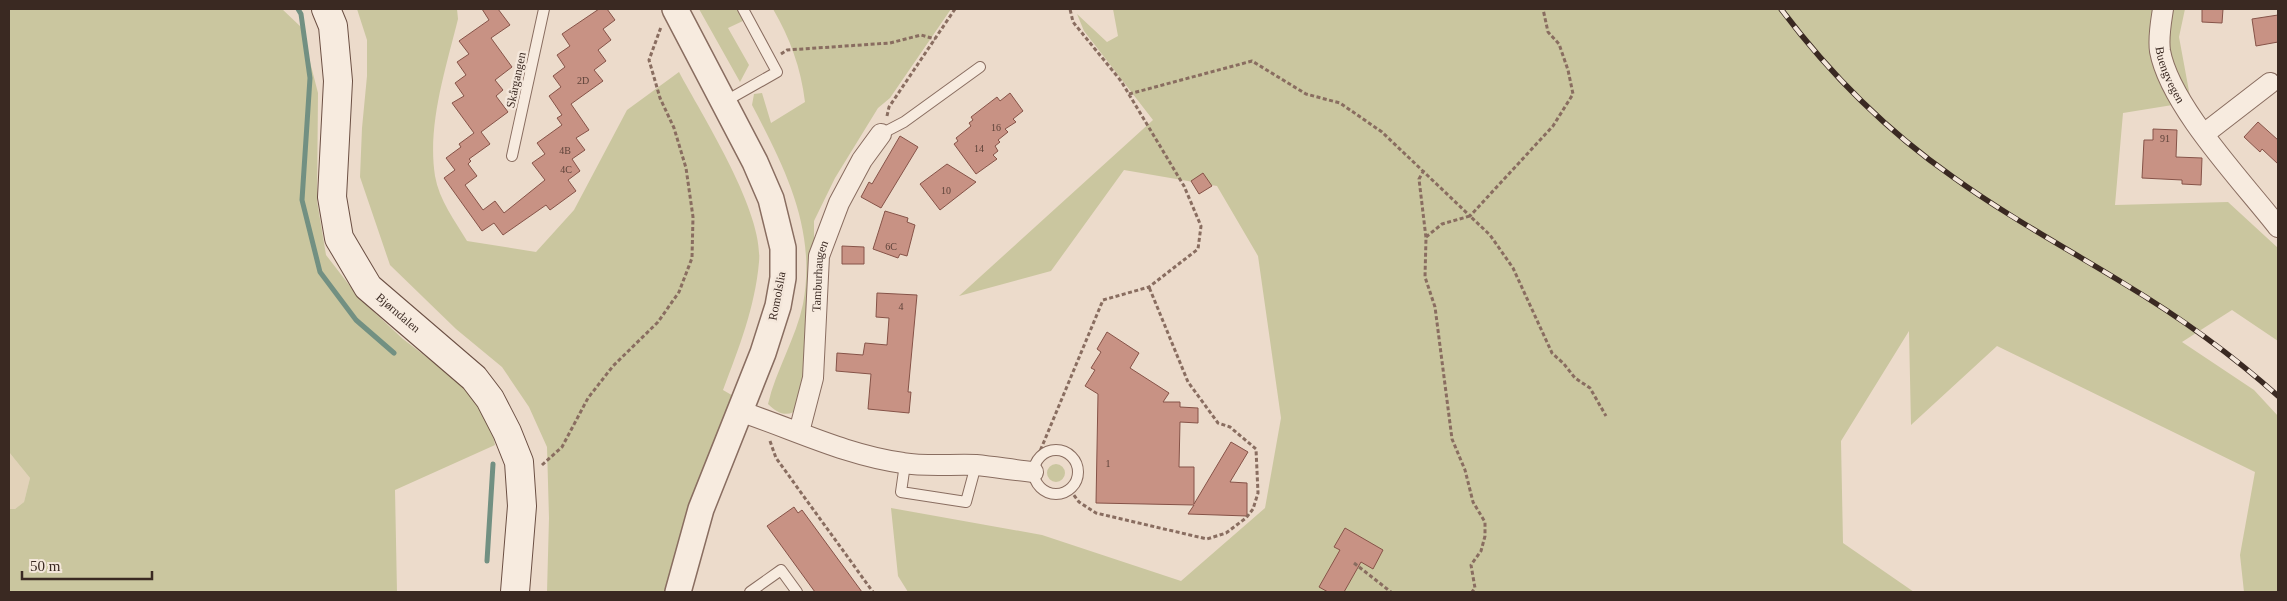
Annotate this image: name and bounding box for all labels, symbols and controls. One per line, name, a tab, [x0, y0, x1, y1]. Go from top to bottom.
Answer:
street label: Buengvegen	[2152, 46, 2188, 106]
street label: Skårgangen	[503, 51, 529, 109]
house number: 2D	[577, 75, 589, 86]
house number: 16	[991, 122, 1001, 133]
house number: 91	[2160, 133, 2170, 144]
house number: 14	[974, 143, 984, 154]
house number: 4B	[559, 145, 571, 156]
house number: 4C	[560, 164, 572, 175]
house number: 10	[941, 185, 951, 196]
street label: Tamburhaugen	[809, 239, 831, 312]
house number: 6C	[885, 241, 897, 252]
street label: Romolslia	[765, 270, 789, 322]
street label: Bjørndalen	[373, 290, 423, 336]
house number: 4	[899, 301, 904, 312]
house number: 1	[1106, 458, 1111, 469]
scale bar	[22, 548, 152, 580]
text: 50 m	[30, 558, 61, 574]

